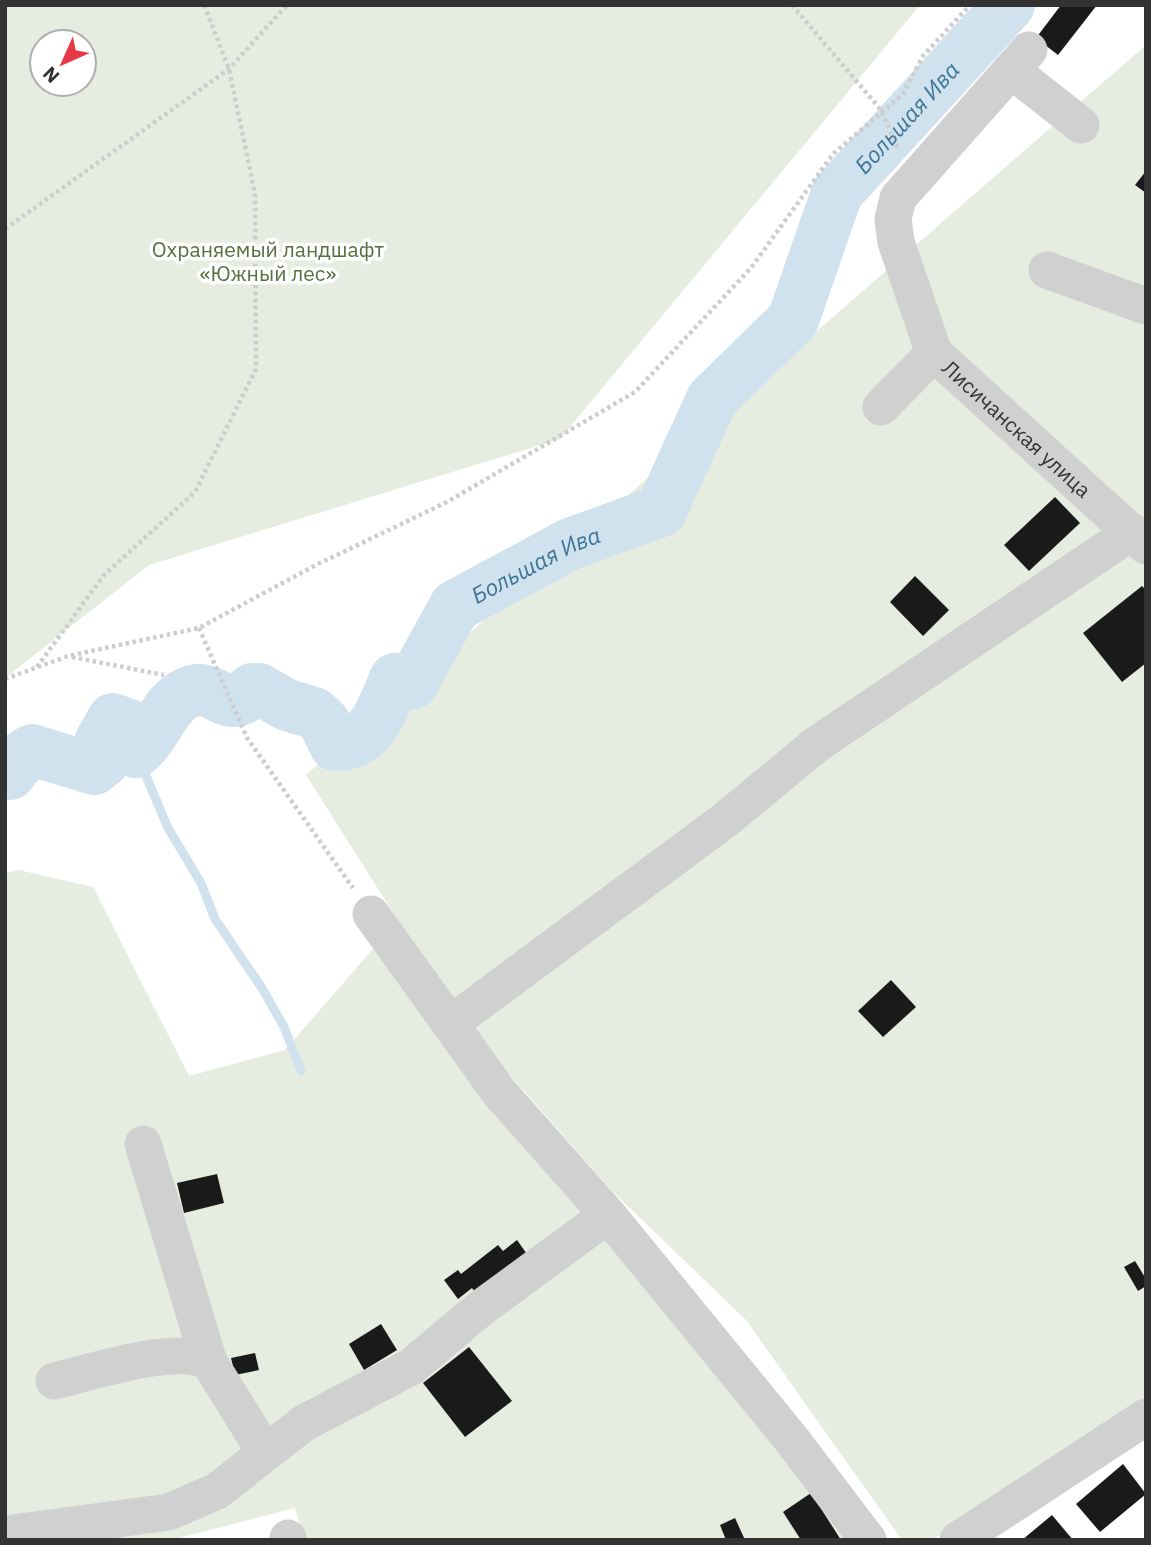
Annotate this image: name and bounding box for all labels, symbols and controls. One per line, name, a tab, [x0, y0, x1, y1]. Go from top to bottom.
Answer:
north arrow	[28, 28, 98, 98]
water label: Большая Ива	[847, 55, 965, 180]
text: N	[38, 62, 64, 88]
park label: Охраняемый ландшафт «Южный лес»	[152, 235, 384, 287]
street label: Лисичанская улица	[937, 354, 1097, 504]
water label: Большая Ива	[465, 519, 605, 610]

